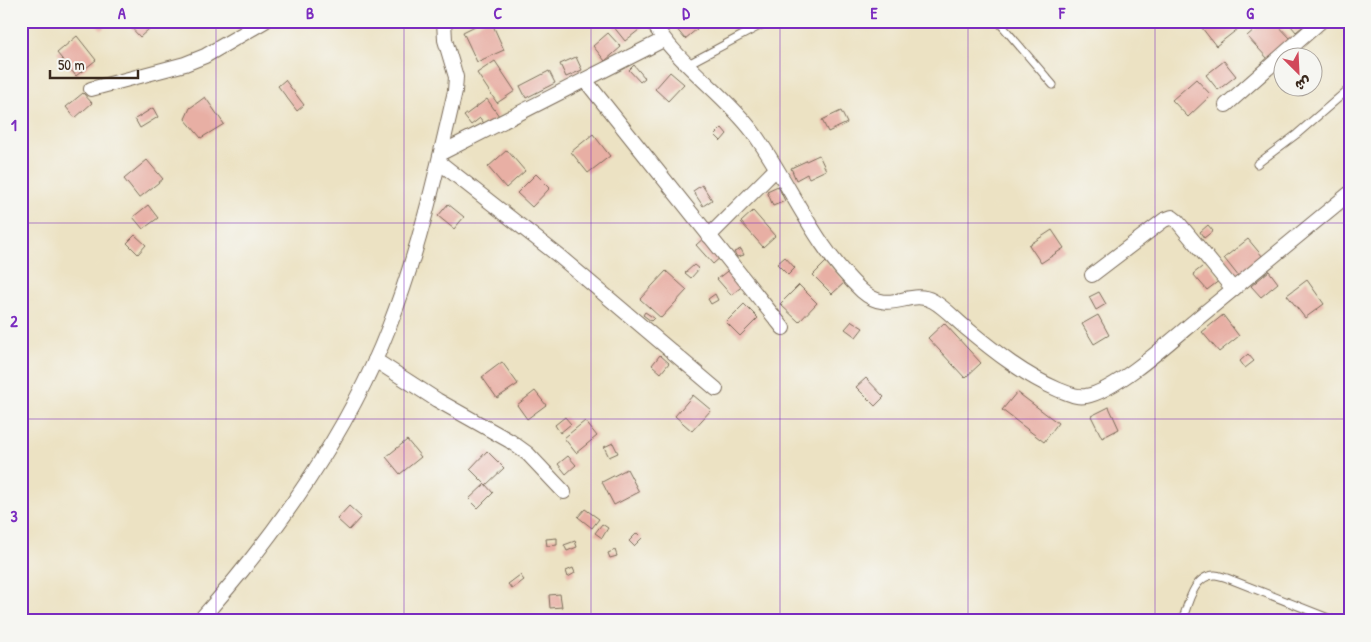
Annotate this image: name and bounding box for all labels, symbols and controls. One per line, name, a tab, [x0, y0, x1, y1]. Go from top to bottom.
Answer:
text: A	[118, 2, 126, 24]
text: B	[306, 2, 314, 24]
text: C	[494, 2, 503, 24]
text: D	[682, 2, 690, 24]
text: E	[870, 2, 878, 24]
text: F	[1058, 2, 1066, 24]
text: G	[1246, 2, 1254, 24]
scale bar	[50, 48, 138, 80]
north arrow	[1274, 48, 1324, 98]
text: 50 m	[58, 54, 85, 75]
text: ش	[1293, 73, 1314, 96]
text: 1	[11, 114, 17, 136]
text: 2	[10, 310, 18, 332]
text: 3	[10, 505, 18, 527]

